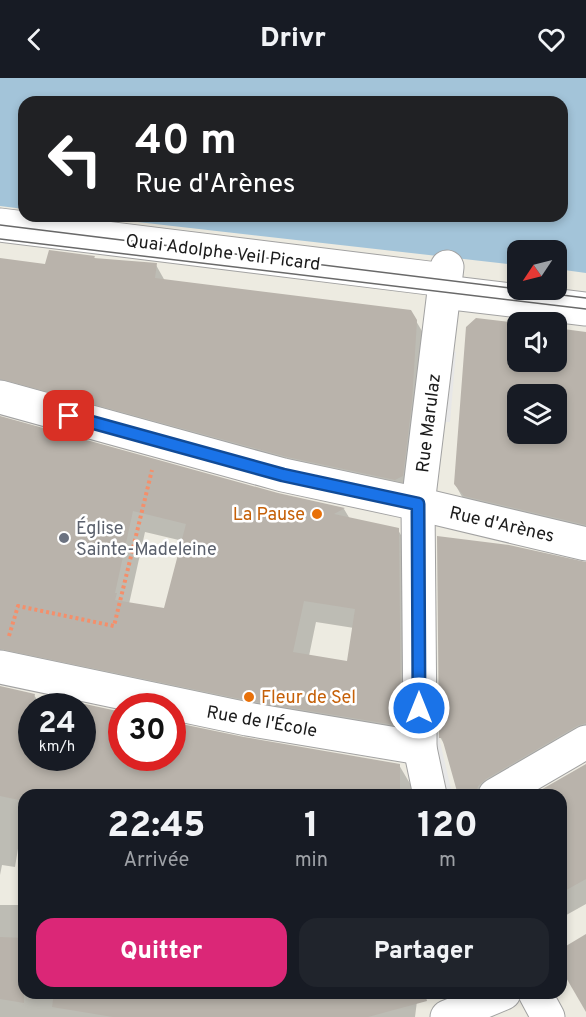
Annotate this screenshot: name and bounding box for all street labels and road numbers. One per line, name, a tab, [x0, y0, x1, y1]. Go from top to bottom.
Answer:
street label: Quai Adolphe Veil Picard	[124, 230, 321, 277]
street label: Rue Marulaz	[412, 372, 447, 474]
street label: Rue d'Arènes	[447, 502, 556, 549]
street label: Rue de l'École	[205, 699, 319, 744]

